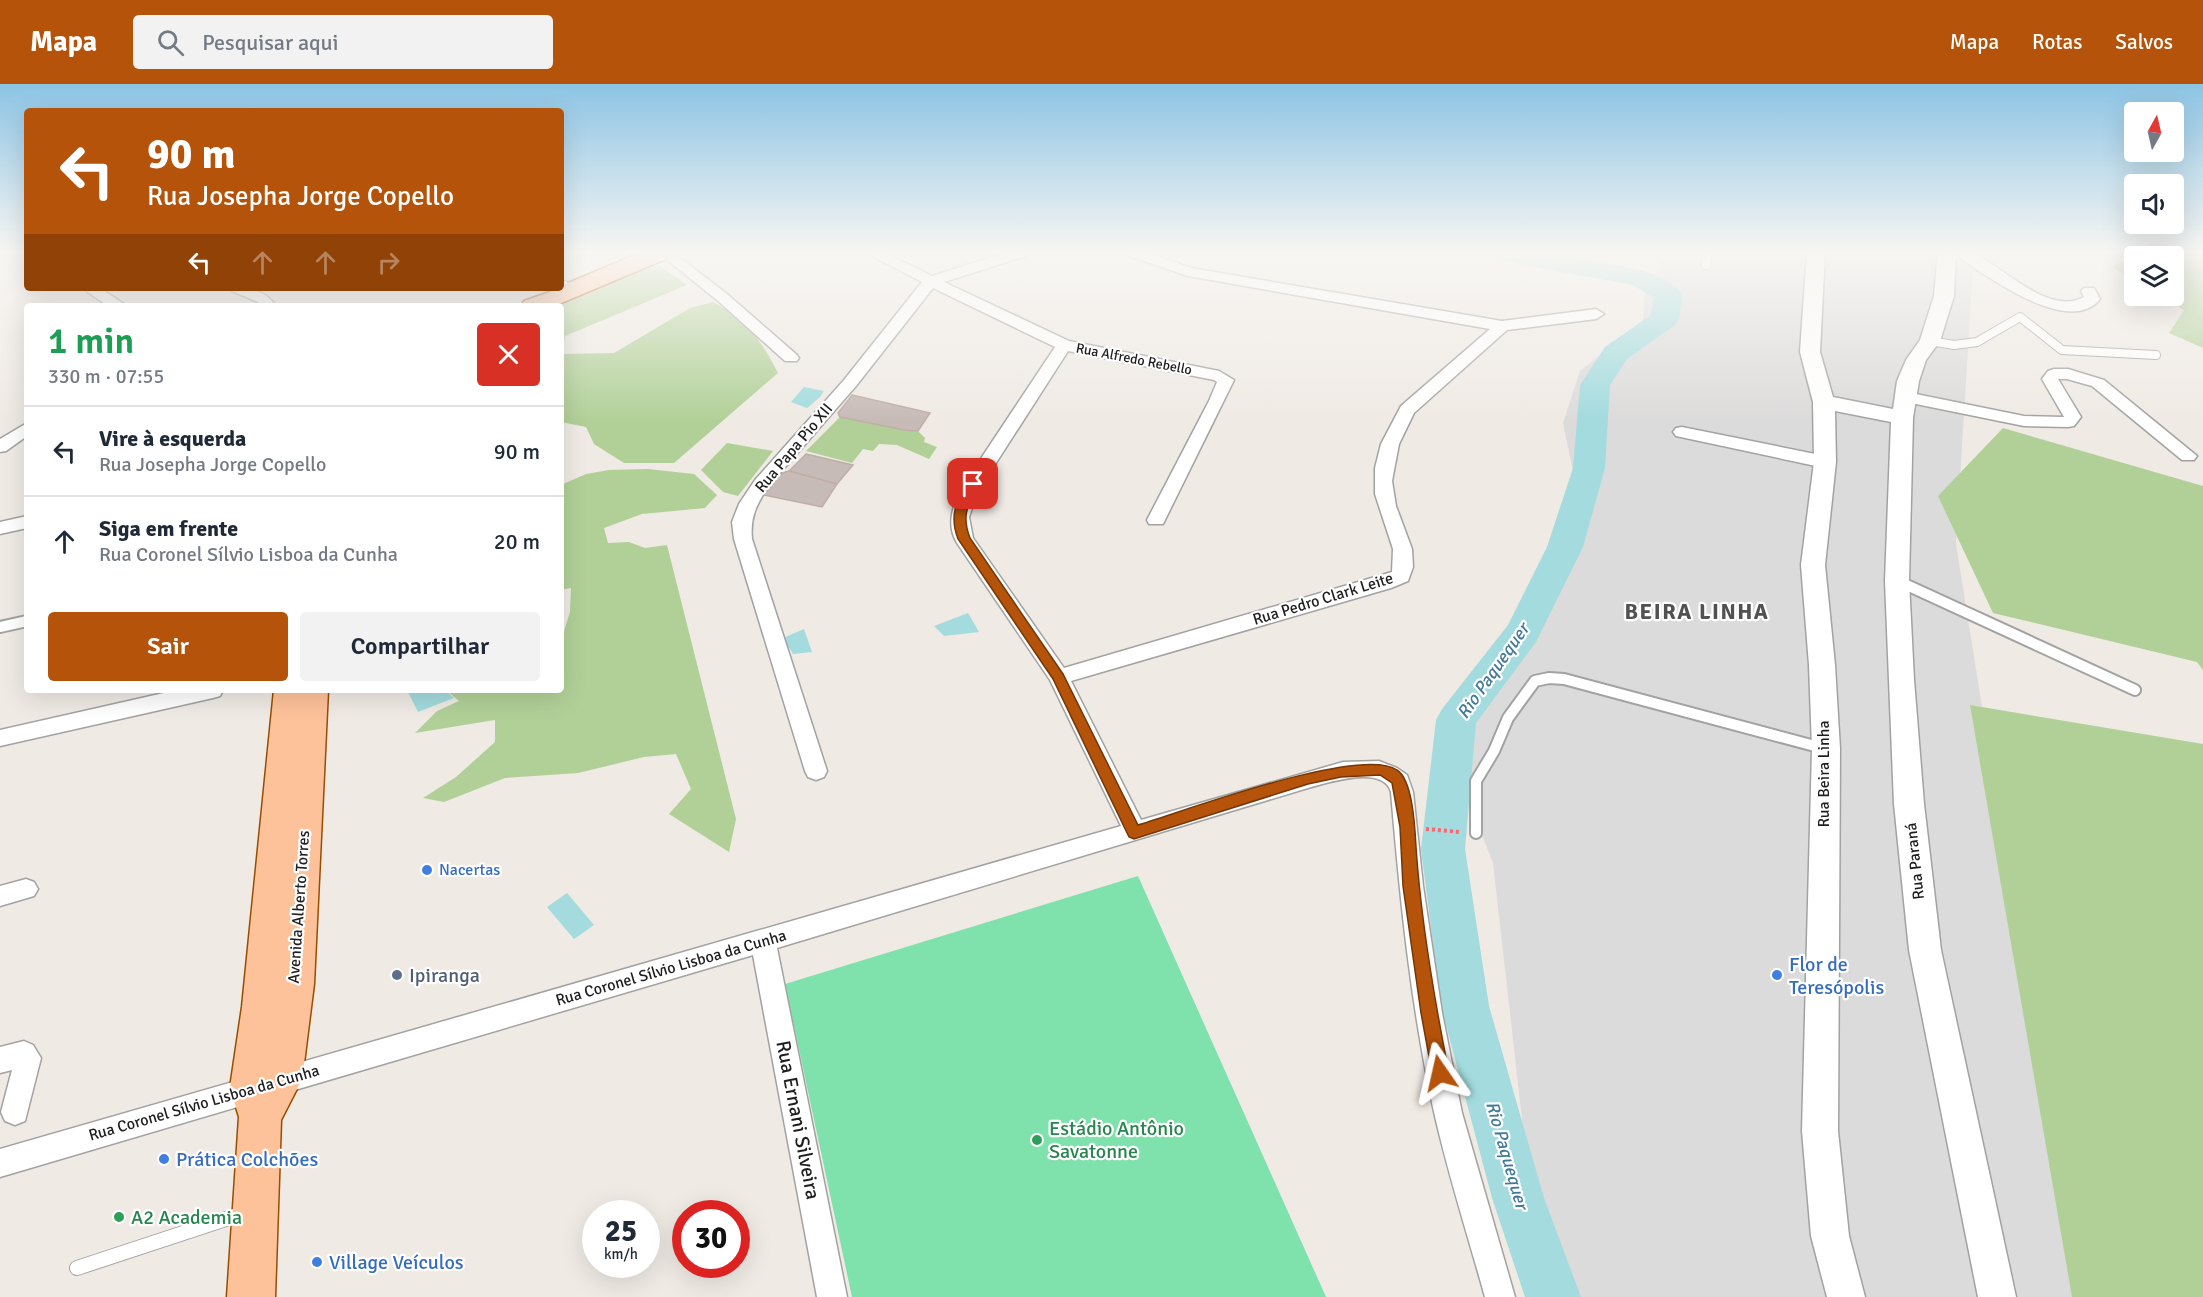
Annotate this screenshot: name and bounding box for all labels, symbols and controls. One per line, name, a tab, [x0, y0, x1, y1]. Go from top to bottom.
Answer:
search box	[133, 15, 553, 69]
text: Mapa	[30, 25, 97, 59]
icon: search	[154, 26, 187, 59]
text: Pesquisar aqui	[202, 29, 339, 56]
text: Mapa	[1950, 29, 1999, 55]
text: Rotas	[2032, 29, 2082, 55]
text: Salvos	[2115, 29, 2173, 55]
north arrow	[2124, 102, 2184, 162]
map controls	[2124, 102, 2184, 306]
text: 90 m	[147, 129, 236, 180]
icon: left	[48, 132, 126, 210]
button: sound	[2124, 174, 2184, 234]
text: Rua Josepha Jorge Copello	[147, 180, 454, 213]
icon: left	[183, 246, 216, 279]
icon: ahead	[246, 246, 279, 279]
icon: ahead	[309, 246, 342, 279]
icon: right	[372, 246, 405, 279]
button: layers	[2124, 246, 2184, 306]
text: 1 min	[48, 319, 134, 364]
button: close	[477, 323, 540, 386]
street label: Rua Alfredo Rebello	[1075, 339, 1193, 379]
text: 330 m · 07:55	[48, 364, 164, 389]
street label: Rua Papa Pio XII	[751, 399, 837, 497]
text: Vire à esquerda	[99, 425, 246, 452]
icon: left	[48, 435, 81, 468]
text: 90 m	[494, 438, 540, 465]
text: Rua Josepha Jorge Copello	[99, 452, 326, 477]
pin	[947, 458, 998, 509]
icon: arrive	[956, 467, 989, 500]
text: Siga em frente	[99, 515, 238, 542]
icon: ahead	[48, 525, 81, 558]
text: 20 m	[494, 528, 540, 555]
text: Rua Coronel Sílvio Lisboa da Cunha	[99, 542, 398, 567]
street label: Rua Pedro Clark Leite	[1250, 568, 1396, 630]
district label: BEIRA LINHA	[1625, 598, 1769, 625]
button: Sair	[48, 612, 288, 681]
button: Compartilhar	[300, 612, 540, 681]
water label: Rio Paquequer	[1452, 617, 1535, 723]
street label: Rua Beira Linha	[1814, 720, 1834, 828]
street label: Rua Paraná	[1901, 822, 1929, 900]
street label: Avenida Alberto Torres	[284, 830, 314, 984]
place label: Nacertas	[439, 860, 500, 880]
marker: Nacertas	[420, 863, 434, 877]
street label: Rua Coronel Sílvio Lisboa da Cunha	[553, 925, 789, 1011]
place label: Flor de Teresópolis	[1789, 952, 1885, 1000]
place label: Ipiranga	[409, 963, 480, 988]
marker: Ipiranga	[390, 968, 404, 982]
marker: Flor de Teresópolis	[1770, 968, 1784, 982]
street label: Rua Ernani Silveira	[770, 1038, 826, 1202]
position arrow	[1408, 1041, 1472, 1105]
street label: Rua Coronel Sílvio Lisboa da Cunha	[86, 1060, 322, 1146]
water label: Rio Paquequer	[1481, 1099, 1534, 1214]
place label: Estádio Antônio Savatonne	[1049, 1116, 1184, 1164]
marker: Estádio Antônio Savatonne	[1030, 1133, 1044, 1147]
place label: Prática Colchões	[176, 1147, 318, 1172]
marker: Prática Colchões	[157, 1152, 171, 1166]
speed limit sign: 30	[672, 1200, 750, 1278]
place label: A2 Academia	[131, 1205, 242, 1230]
marker: A2 Academia	[112, 1210, 126, 1224]
text: 25	[605, 1213, 637, 1250]
text: km/h	[604, 1245, 638, 1263]
place label: Village Veículos	[329, 1250, 464, 1275]
marker: Village Veículos	[310, 1255, 324, 1269]

